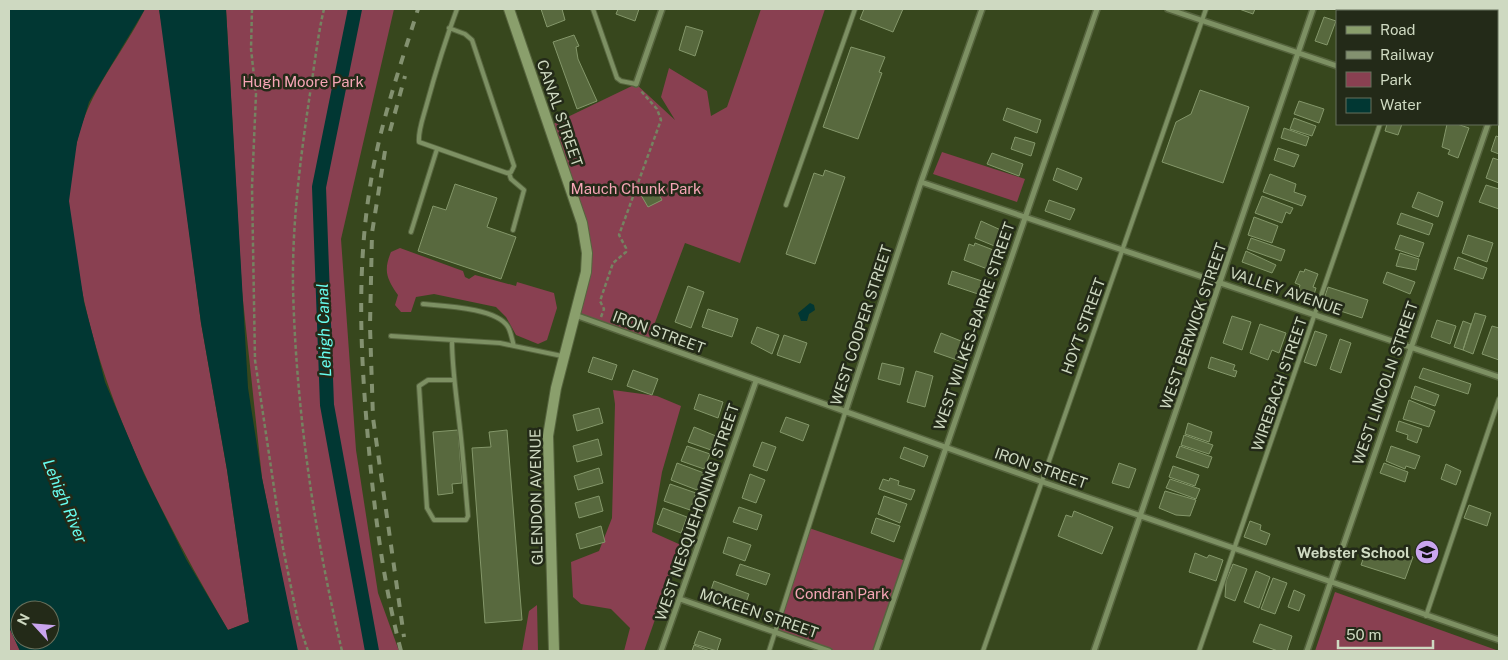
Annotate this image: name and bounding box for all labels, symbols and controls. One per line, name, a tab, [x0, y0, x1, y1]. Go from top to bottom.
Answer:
legend	[1336, 10, 1498, 125]
text: Road	[1380, 21, 1416, 38]
text: Railway	[1380, 46, 1434, 63]
street label: CANAL STREET	[534, 57, 586, 169]
text: Park	[1380, 71, 1412, 88]
park label: Hugh Moore Park	[242, 73, 364, 90]
text: Water	[1380, 96, 1422, 113]
park label: Mauch Chunk Park	[570, 180, 702, 197]
street label: WEST WILKES-BARRE STREET	[930, 220, 1018, 432]
street label: WEST BERWICK STREET	[1157, 241, 1230, 411]
street label: WEST COOPER STREET	[827, 242, 895, 407]
street label: VALLEY AVENUE	[1227, 264, 1345, 318]
street label: HOYT STREET	[1058, 276, 1108, 376]
water label: Lehigh Canal	[313, 283, 335, 377]
street label: WEST LINCOLN STREET	[1349, 299, 1421, 467]
street label: IRON STREET	[611, 307, 708, 357]
street label: WIREBACH STREET	[1248, 315, 1310, 453]
street label: WEST NESQUEHONING STREET	[652, 401, 742, 623]
street label: GLENDON AVENUE	[526, 429, 546, 565]
street label: IRON STREET	[992, 444, 1090, 492]
water label: Lehigh River	[39, 456, 92, 547]
school or university icon: Webster School	[1414, 539, 1440, 565]
place label: Webster School	[1297, 544, 1410, 561]
street label: MCKEEN STREET	[697, 585, 821, 641]
park label: Condran Park	[795, 585, 889, 602]
north arrow	[10, 600, 60, 650]
text: N	[14, 611, 33, 628]
scale bar	[1338, 618, 1433, 650]
text: 50 m	[1346, 626, 1381, 643]

